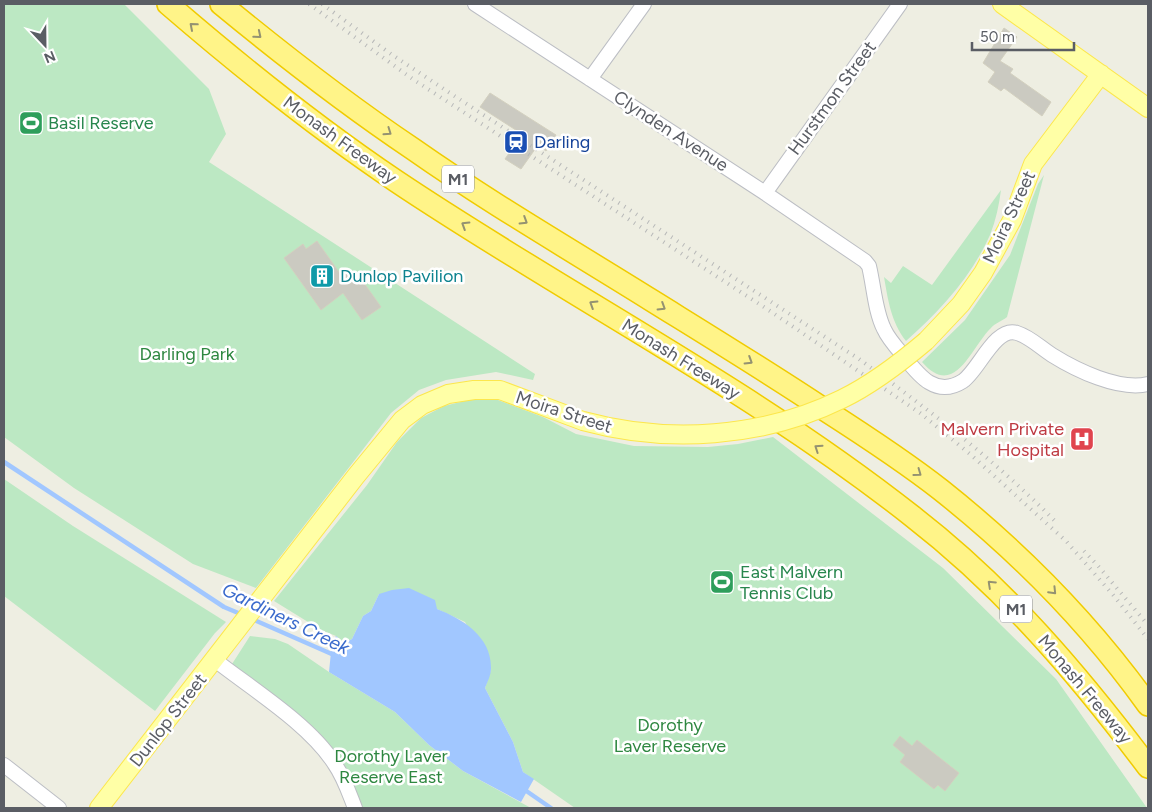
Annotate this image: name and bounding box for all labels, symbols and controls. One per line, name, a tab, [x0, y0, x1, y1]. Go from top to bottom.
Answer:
north arrow	[20, 20, 70, 70]
scale bar	[972, 20, 1074, 52]
one-way arrow	[190, 23, 199, 31]
text: 50 m	[980, 28, 1015, 46]
one-way arrow	[253, 29, 262, 38]
street label: Hurstmon Street	[783, 37, 881, 159]
text: N	[41, 47, 58, 66]
street label: Clynden Avenue	[610, 86, 733, 176]
street label: Monash Freeway	[279, 91, 402, 189]
sports icon: Basil Reserve	[18, 110, 44, 136]
place label: Basil Reserve	[48, 112, 154, 134]
one-way arrow	[382, 127, 391, 135]
station icon: Darling	[503, 129, 529, 155]
place label: Darling	[534, 131, 590, 153]
road number: M1	[442, 165, 474, 192]
street label: Moira Street	[978, 167, 1040, 267]
one-way arrow	[519, 215, 528, 224]
one-way arrow	[461, 221, 470, 231]
building icon: Dunlop Pavilion	[309, 263, 335, 289]
place label: Dunlop Pavilion	[340, 265, 463, 287]
one-way arrow	[657, 300, 666, 310]
one-way arrow	[589, 301, 598, 311]
street label: Monash Freeway	[618, 314, 745, 404]
park label: Darling Park	[139, 343, 235, 365]
one-way arrow	[743, 354, 752, 364]
street label: Moira Street	[513, 386, 615, 438]
place label: Malvern Private Hospital	[941, 418, 1064, 461]
hospital icon: Malvern Private Hospital	[1069, 426, 1095, 452]
one-way arrow	[814, 445, 824, 454]
one-way arrow	[912, 467, 922, 476]
place label: East Malvern Tennis Club	[740, 561, 843, 604]
sports icon: East Malvern Tennis Club	[709, 569, 735, 595]
water label: Gardiners Creek	[218, 578, 354, 660]
one-way arrow	[987, 581, 996, 590]
one-way arrow	[1047, 586, 1056, 595]
road number: M1	[1000, 596, 1032, 622]
street label: Monash Freeway	[1033, 630, 1137, 748]
street label: Dunlop Street	[125, 669, 211, 771]
park label: Dorothy Laver Reserve	[614, 714, 726, 757]
park label: Dorothy Laver Reserve East	[334, 745, 448, 788]

